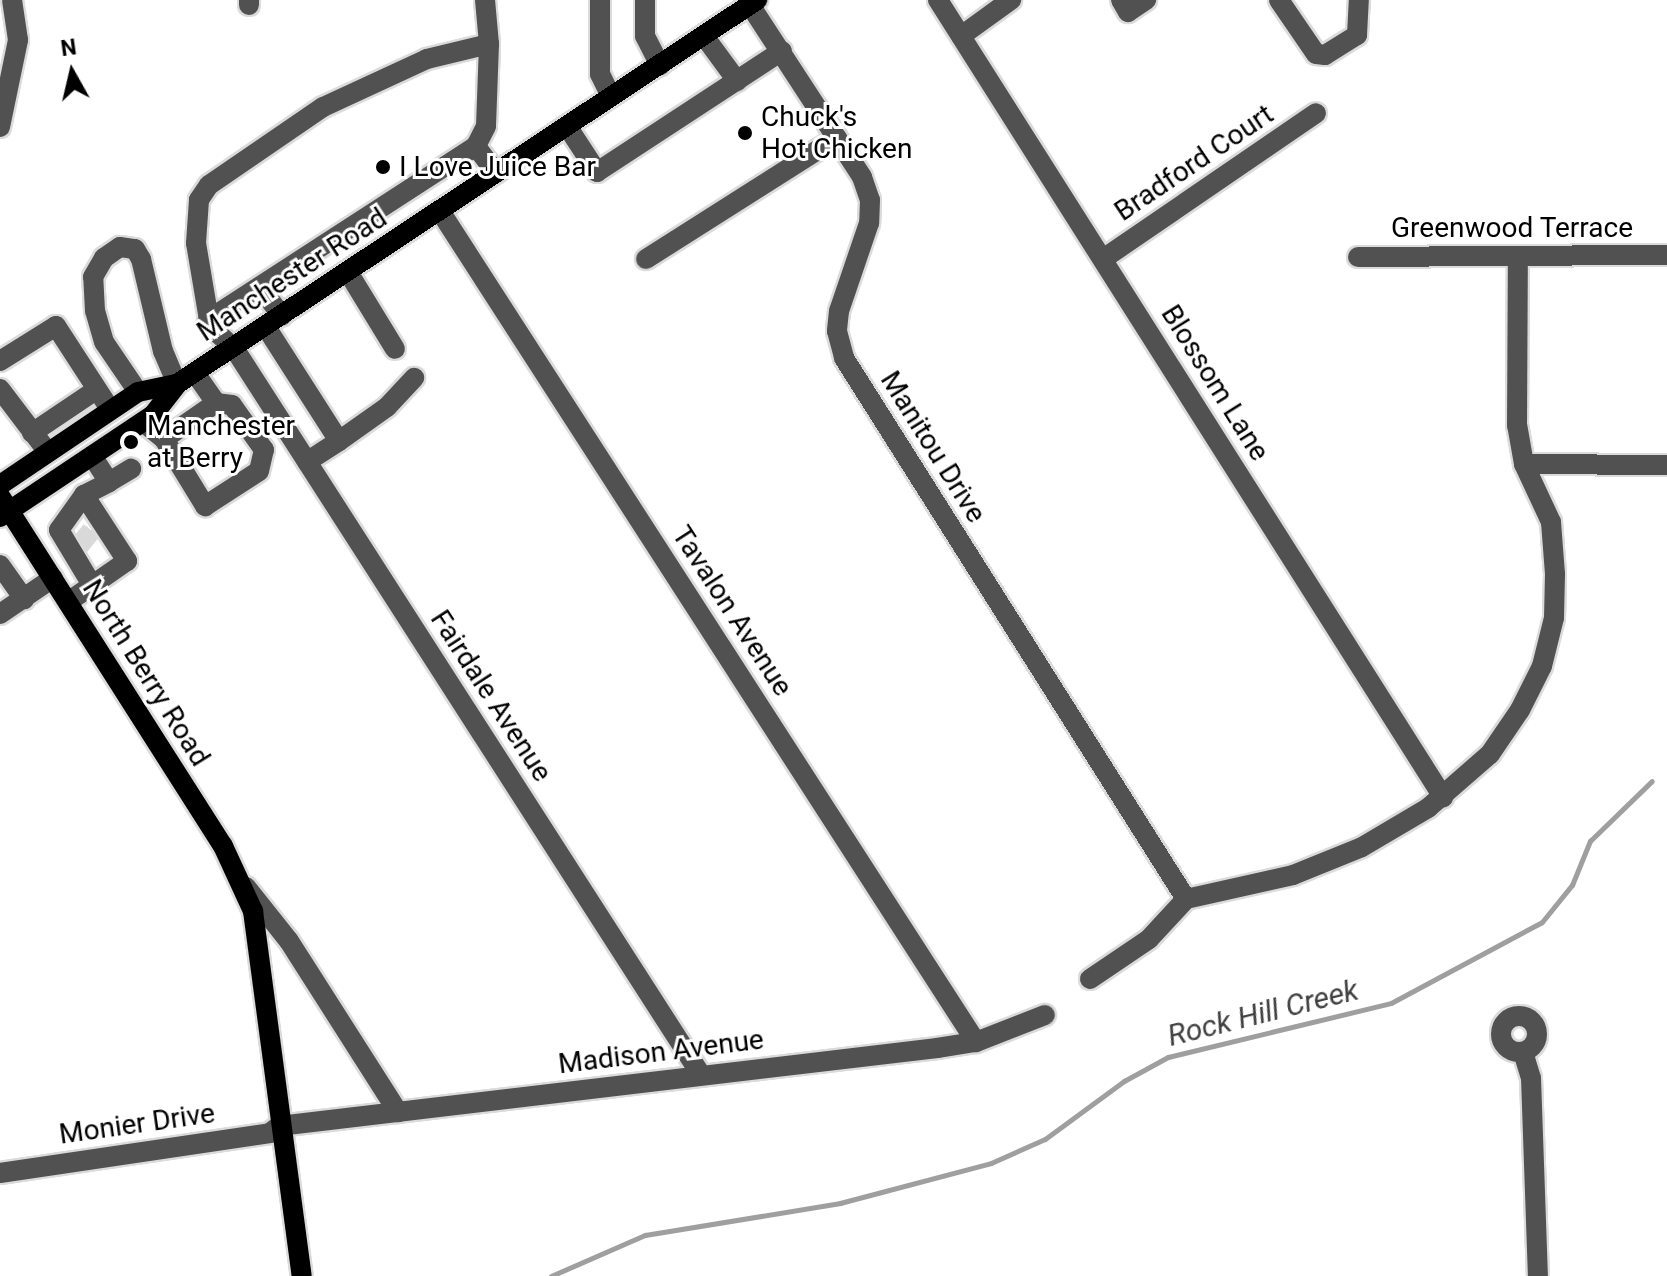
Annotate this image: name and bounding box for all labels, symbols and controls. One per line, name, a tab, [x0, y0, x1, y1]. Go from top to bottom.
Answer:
north arrow	[32, 32, 112, 112]
text: N	[59, 34, 78, 61]
street label: Bradford Court	[1108, 98, 1280, 228]
place label: Chuck's Hot Chicken	[761, 100, 912, 166]
marker: Chuck's Hot Chicken	[736, 124, 754, 142]
place label: I Love Juice Bar	[399, 150, 596, 184]
marker: I Love Juice Bar	[374, 158, 392, 176]
street label: Manchester Road	[191, 201, 393, 349]
street label: Greenwood Terrace	[1391, 211, 1633, 245]
street label: Blossom Lane	[1154, 299, 1276, 467]
street label: Manitou Drive	[873, 365, 993, 529]
place label: Manchester at Berry	[147, 409, 295, 475]
marker: Manchester at Berry	[122, 433, 140, 451]
street label: Tavalon Avenue	[665, 520, 799, 702]
street label: North Berry Road	[75, 574, 217, 772]
street label: Fairdale Avenue	[423, 604, 559, 788]
water label: Rock Hill Creek	[1164, 972, 1362, 1054]
street label: Madison Avenue	[556, 1023, 766, 1081]
street label: Monier Drive	[57, 1096, 217, 1152]

